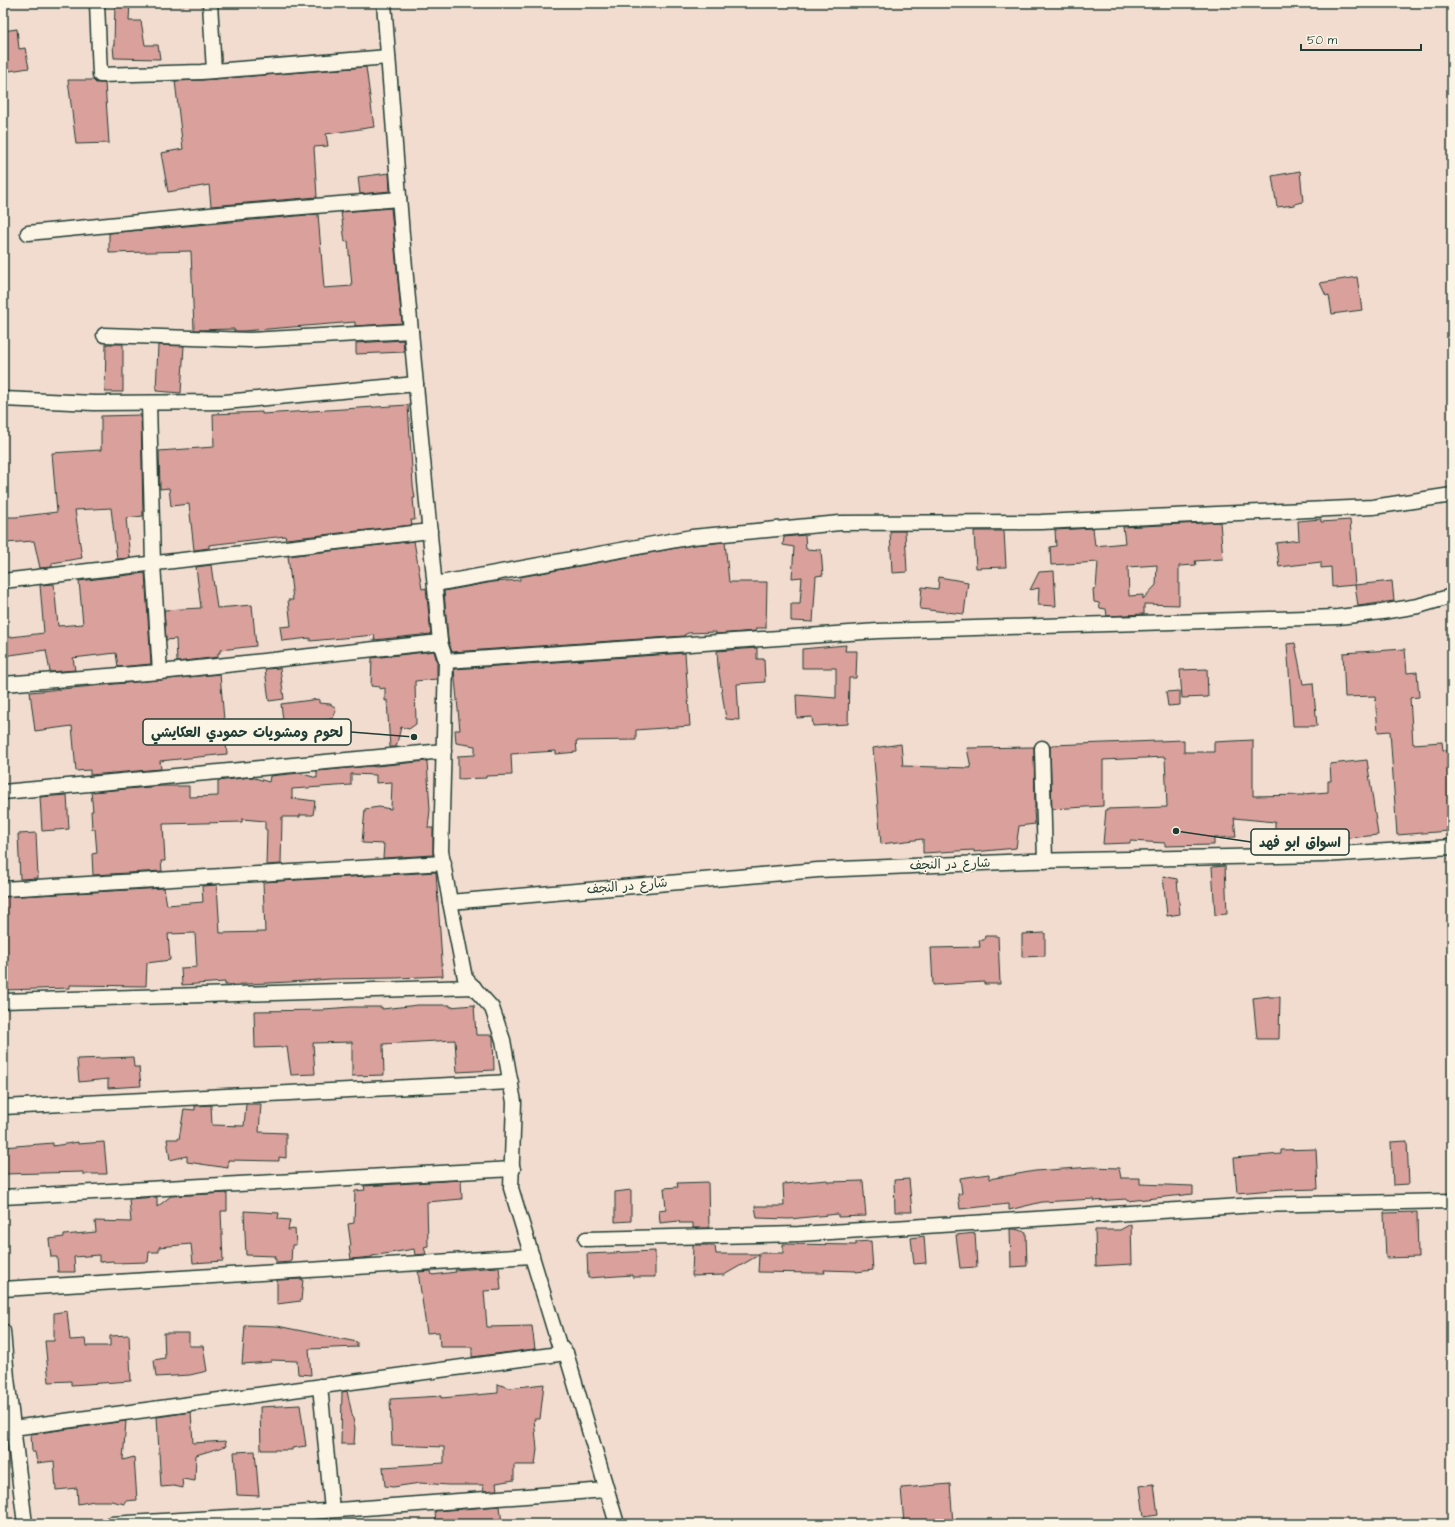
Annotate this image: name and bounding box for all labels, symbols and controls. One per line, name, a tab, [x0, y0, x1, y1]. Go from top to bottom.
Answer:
scale bar	[1301, 26, 1421, 52]
text: 50 m	[1307, 32, 1338, 49]
callout: لحوم ومشويات حمودي العكايشي	[143, 719, 351, 745]
text: لحوم ومشويات حمودي العكايشي	[151, 723, 343, 745]
callout: اسواق ابو فهد	[1251, 829, 1349, 855]
text: اسواق ابو فهد	[1259, 833, 1341, 853]
street label: شارع در النجف	[909, 854, 991, 874]
street label: شارع در النجف	[586, 874, 668, 898]

